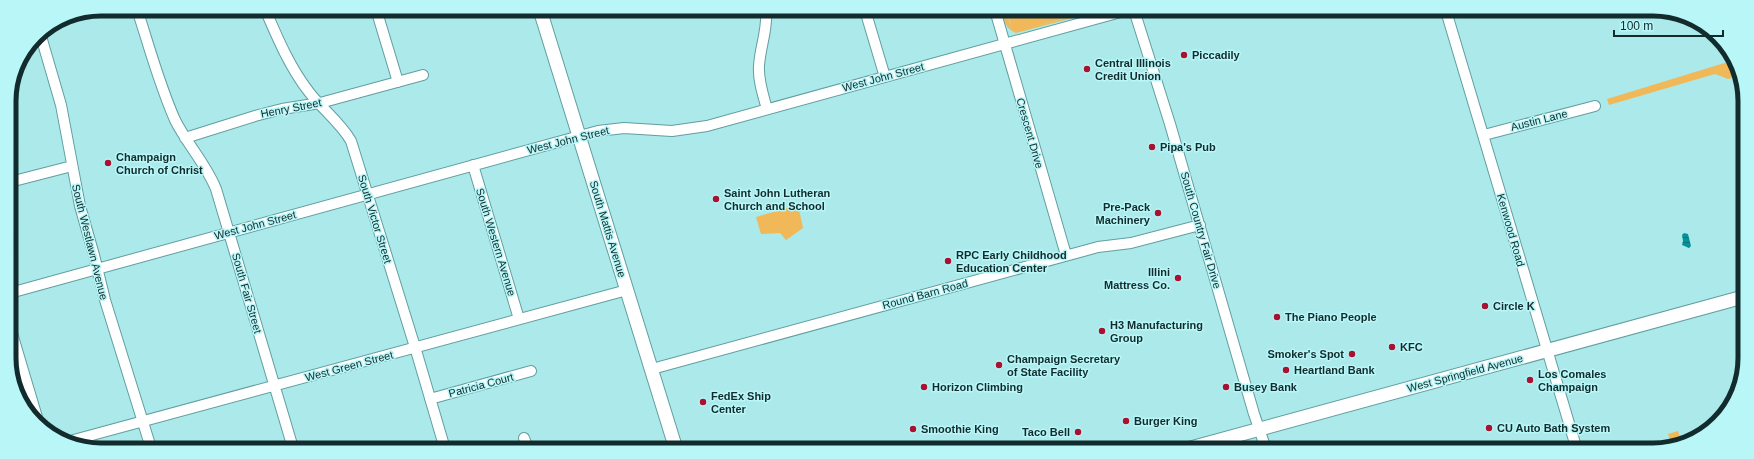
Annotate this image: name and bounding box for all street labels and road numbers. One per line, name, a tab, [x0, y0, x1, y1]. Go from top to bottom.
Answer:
street label: West John Street	[841, 60, 925, 94]
street label: Henry Street	[260, 96, 322, 120]
street label: Crescent Drive	[1014, 96, 1046, 170]
street label: Austin Lane	[1509, 107, 1569, 133]
street label: West John Street	[526, 124, 610, 156]
street label: South Country Fair Drive	[1179, 170, 1223, 290]
street label: South Victor Street	[356, 173, 394, 265]
street label: South Mattis Avenue	[588, 179, 628, 279]
street label: South Westlawn Avenue	[70, 183, 110, 301]
street label: South Western Avenue	[474, 187, 518, 297]
street label: Kenwood Road	[1495, 192, 1527, 268]
street label: West John Street	[213, 208, 297, 242]
street label: South Fair Street	[230, 251, 264, 335]
street label: Round Barn Road	[881, 277, 969, 311]
street label: West Green Street	[304, 348, 394, 384]
street label: West Springfield Avenue	[1406, 352, 1524, 394]
street label: Patricia Court	[447, 371, 515, 399]

